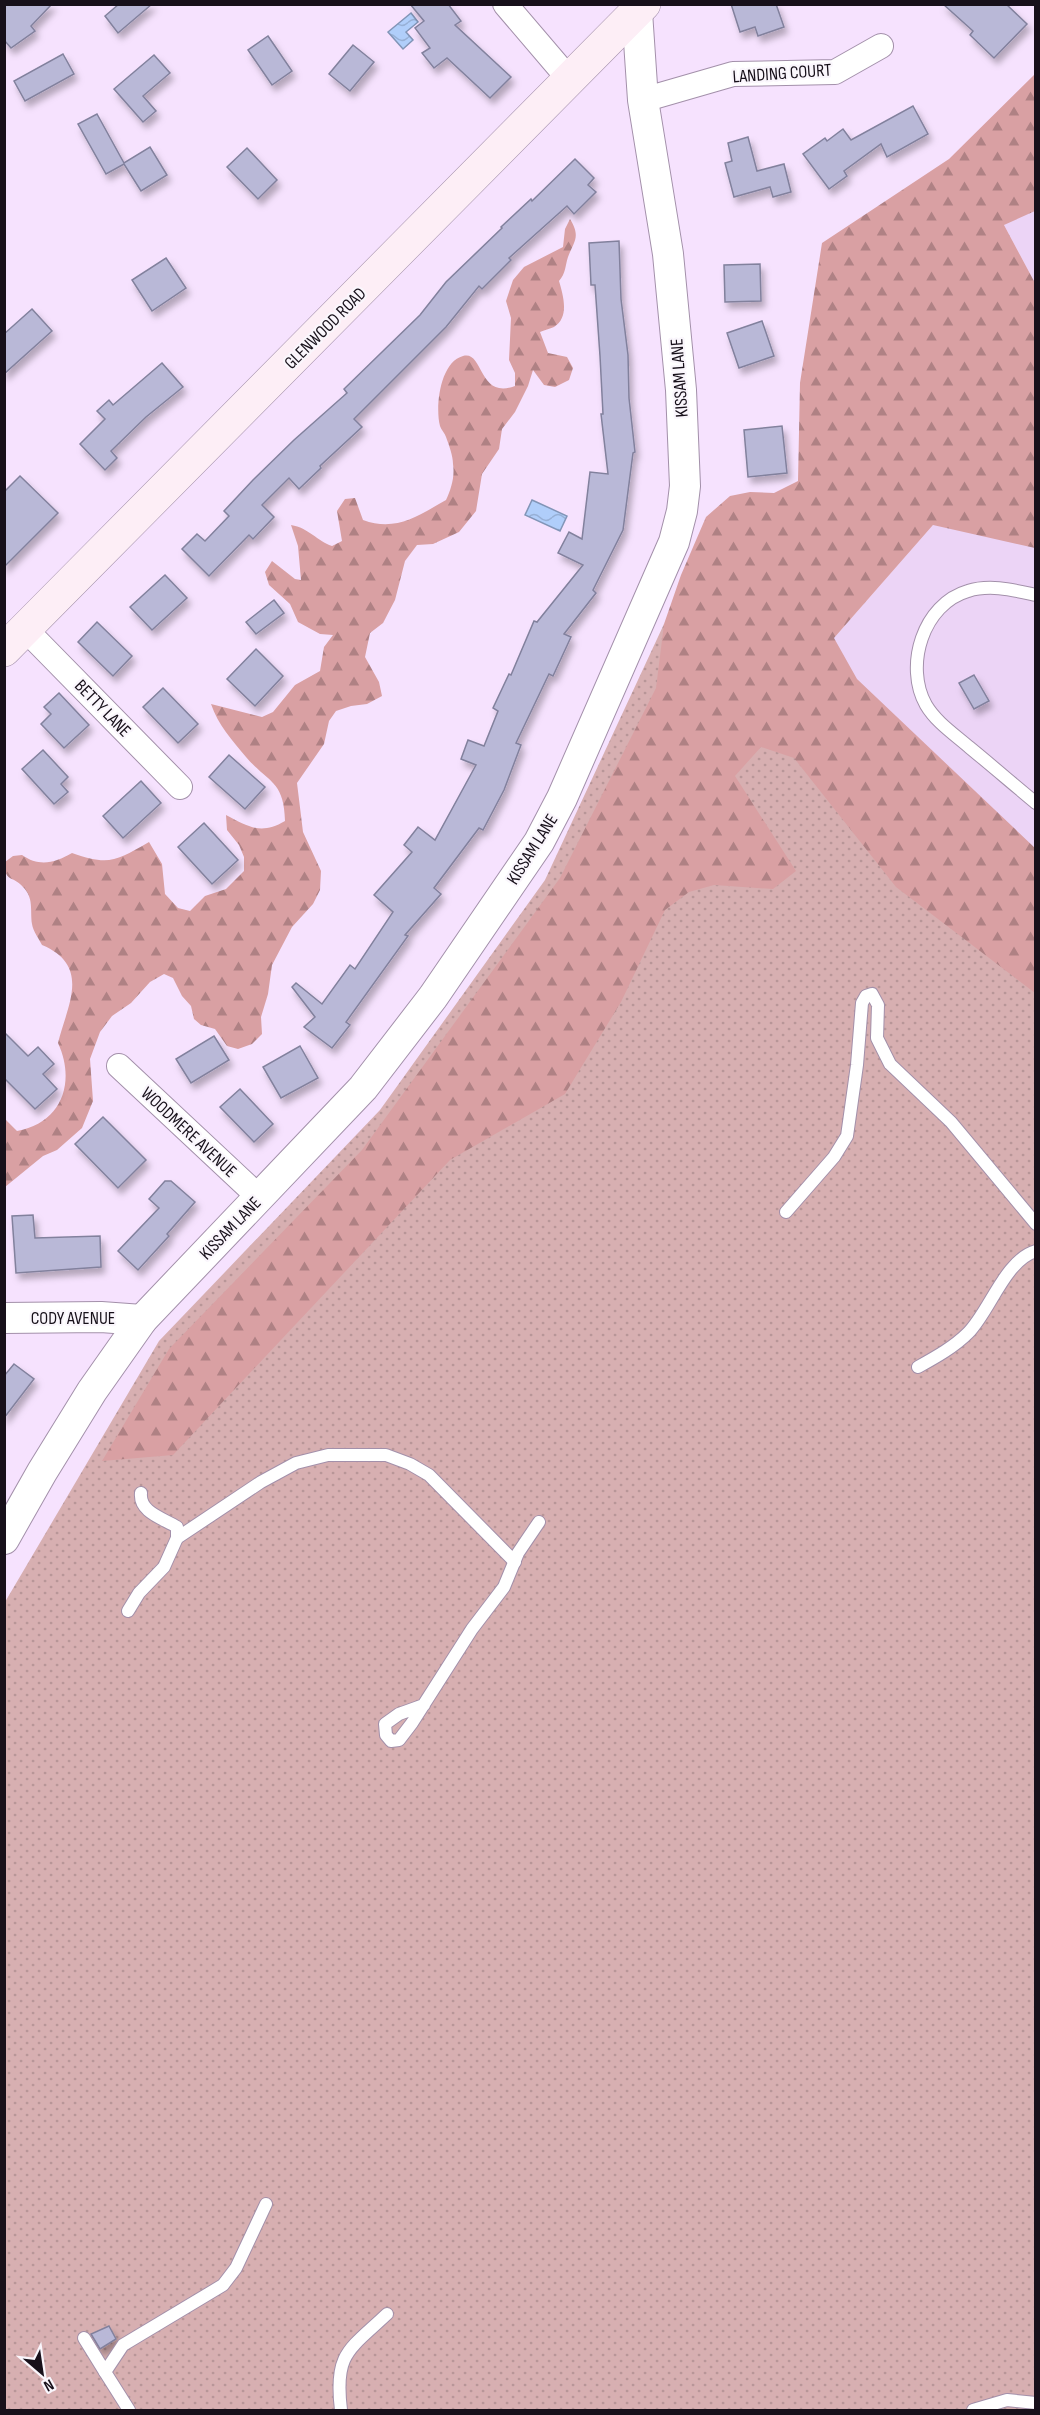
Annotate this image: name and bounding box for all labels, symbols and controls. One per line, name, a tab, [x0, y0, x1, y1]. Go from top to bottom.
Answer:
street label: LANDING COURT	[732, 60, 832, 87]
street label: GLENWOOD ROAD	[280, 283, 371, 374]
street label: KISSAM LANE	[666, 338, 693, 418]
street label: BETTY LANE	[70, 675, 135, 741]
street label: KISSAM LANE	[503, 810, 562, 888]
street label: WOODMERE AVENUE	[136, 1083, 241, 1182]
street label: KISSAM LANE	[195, 1193, 265, 1264]
street label: CODY AVENUE	[31, 1308, 115, 1329]
north arrow	[12, 2343, 72, 2403]
text: N	[40, 2374, 57, 2395]

